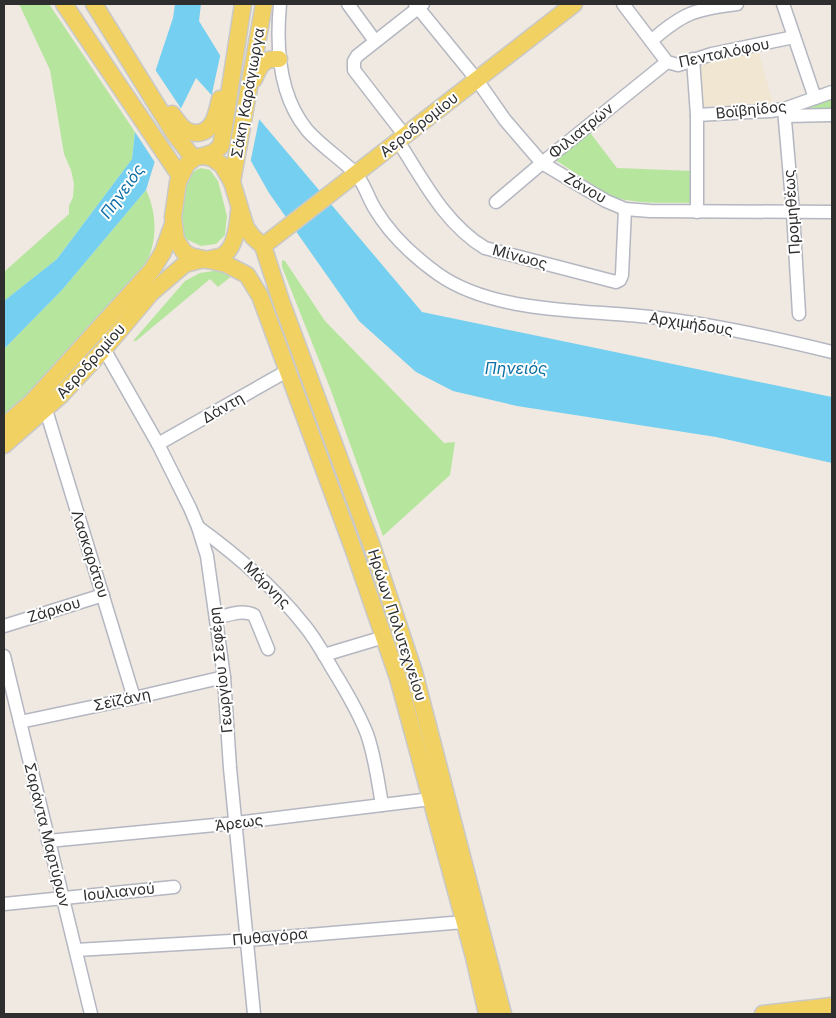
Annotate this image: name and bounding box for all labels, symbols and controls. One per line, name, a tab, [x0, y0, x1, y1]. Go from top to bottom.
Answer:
street label: Σάκη Καράγιωργα	[227, 26, 268, 160]
street label: Πενταλόφου	[677, 34, 771, 71]
street label: Αεροδρομίου	[376, 88, 462, 161]
street label: Βοϊβηίδος	[715, 96, 787, 123]
street label: Φιλιατρών	[544, 98, 617, 163]
water label: Πηνειός	[96, 160, 148, 222]
street label: Ζάνου	[561, 168, 610, 207]
street label: Προμηθέως	[779, 169, 804, 255]
street label: Μίνωος	[491, 240, 550, 273]
street label: Αρχιμήδους	[648, 307, 734, 340]
street label: Αεροδρομίου	[52, 319, 129, 402]
water label: Πηνειός	[485, 358, 547, 378]
street label: Δάντη	[198, 388, 247, 427]
street label: Λασκαράτου	[67, 508, 114, 600]
street label: Ηρώων Πολυτεχνείου	[364, 547, 431, 703]
street label: Μάρνης	[240, 557, 295, 612]
street label: Ζάρκου	[25, 592, 83, 627]
street label: Γεωργίου Σεφέρη	[204, 606, 237, 734]
street label: Σεϊζάνη	[92, 684, 152, 715]
street label: Σαράντα Μαρτύρων	[20, 761, 75, 909]
street label: Άρεως	[214, 810, 264, 835]
street label: Ιουλιανού	[82, 878, 156, 905]
street label: Πυθαγόρα	[231, 924, 309, 949]

